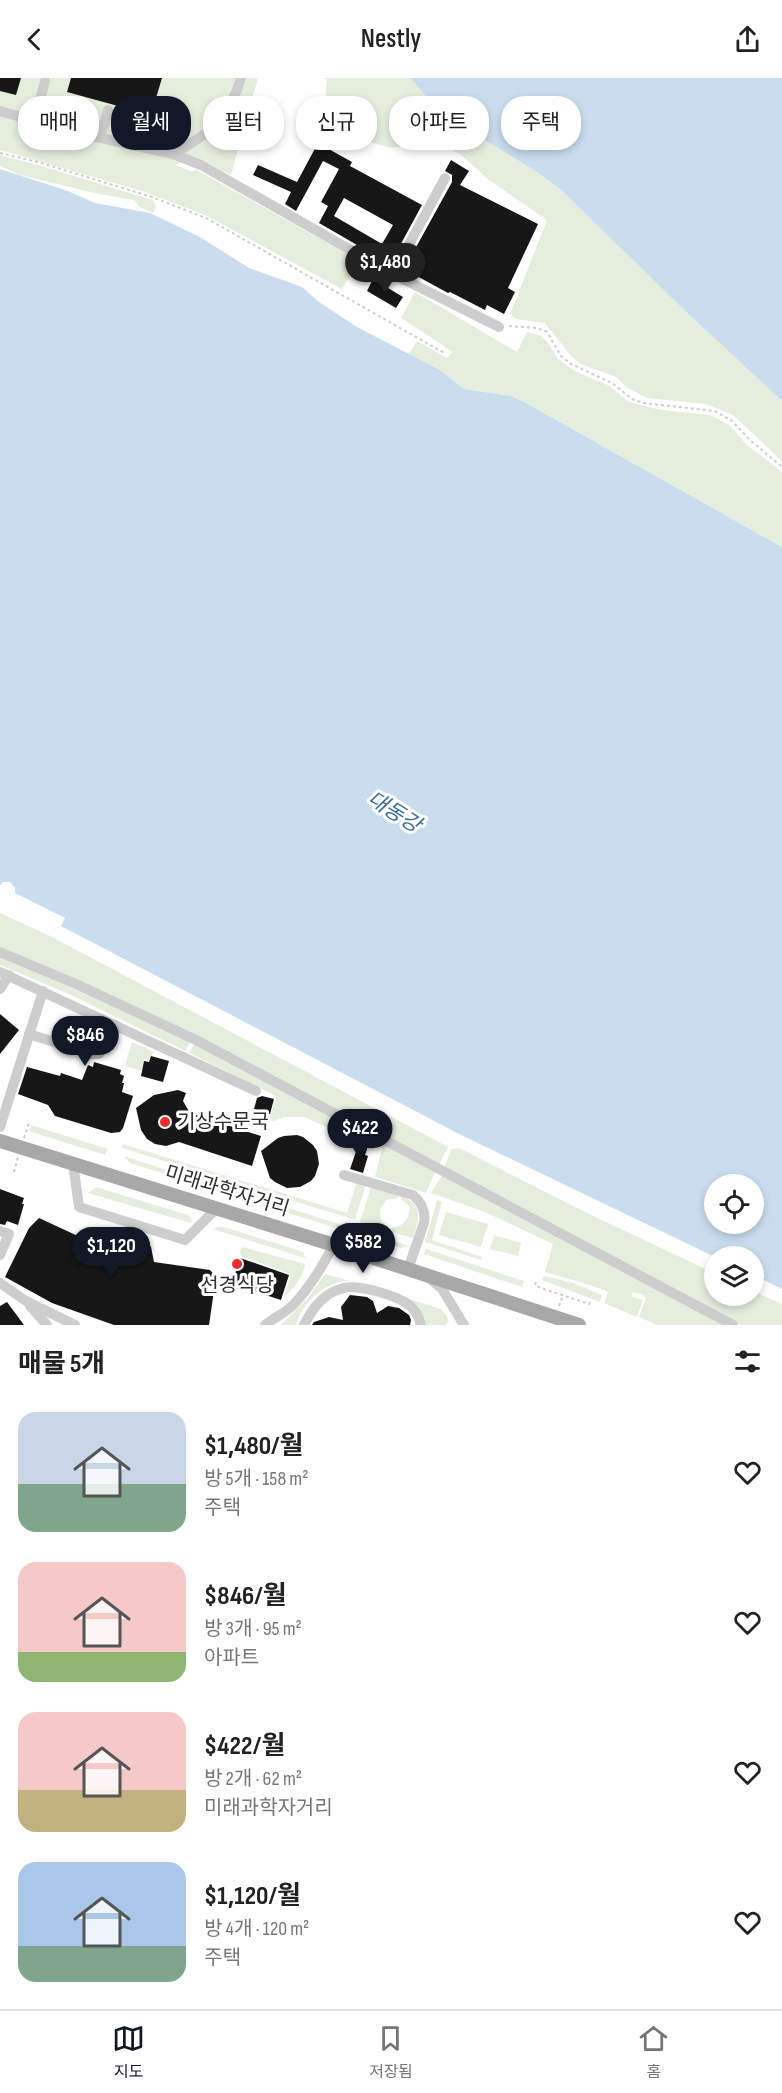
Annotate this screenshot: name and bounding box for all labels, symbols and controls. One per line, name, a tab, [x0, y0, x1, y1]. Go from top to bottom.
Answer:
icon: back	[18, 23, 51, 56]
text: Nestly	[361, 23, 421, 55]
icon: share	[731, 23, 764, 56]
chip: 매매	[18, 96, 99, 150]
chip: 월세	[111, 96, 191, 150]
chip: 필터	[203, 96, 284, 150]
chip: 신규	[296, 96, 377, 150]
chip: 아파트	[389, 96, 489, 150]
chip: 주택	[501, 96, 581, 150]
pin: $1,480	[336, 243, 434, 294]
text: $1,480	[359, 250, 411, 274]
water label: 대동강	[363, 786, 427, 839]
pin: $846	[49, 1016, 121, 1067]
text: $846	[66, 1023, 104, 1047]
pin: $422	[324, 1109, 396, 1160]
place label: 기상수문국	[177, 1110, 269, 1134]
marker: 기상수문국	[158, 1115, 172, 1129]
text: $422	[341, 1116, 379, 1140]
street label: 미래과학자거리	[162, 1161, 292, 1221]
map controls	[704, 1174, 764, 1306]
button: locate	[704, 1174, 764, 1234]
pin: $582	[327, 1223, 399, 1274]
pin: $1,120	[62, 1227, 160, 1278]
text: $582	[344, 1230, 382, 1254]
text: $1,120	[86, 1234, 136, 1258]
button: layers	[704, 1246, 764, 1306]
marker: 선경식당	[230, 1257, 244, 1271]
place label: 선경식당	[200, 1274, 274, 1298]
icon: filters	[731, 1345, 764, 1378]
text: 매물 5개	[18, 1349, 105, 1380]
text: $1,480/월	[204, 1431, 304, 1462]
icon: home	[66, 1436, 138, 1508]
icon: heart	[731, 1456, 764, 1489]
text: 방 5개 · 158 m²	[204, 1467, 308, 1491]
text: 주택	[204, 1496, 241, 1520]
text: $846/월	[204, 1581, 287, 1612]
icon: home	[66, 1586, 138, 1658]
icon: heart	[731, 1606, 764, 1639]
text: 방 3개 · 95 m²	[204, 1617, 302, 1641]
text: 아파트	[204, 1646, 259, 1670]
text: $422/월	[204, 1731, 285, 1762]
icon: home	[66, 1736, 138, 1808]
icon: heart	[731, 1756, 764, 1789]
text: 방 2개 · 62 m²	[204, 1767, 302, 1791]
text: 미래과학자거리	[204, 1796, 333, 1820]
text: $1,120/월	[204, 1881, 301, 1912]
icon: home	[66, 1886, 138, 1958]
icon: heart	[731, 1906, 764, 1939]
text: 방 4개 · 120 m²	[204, 1917, 309, 1941]
text: 주택	[204, 1946, 241, 1970]
tab: 지도	[112, 2022, 145, 2082]
tab: 저장됨	[369, 2022, 413, 2082]
tab: 홈	[637, 2022, 670, 2082]

